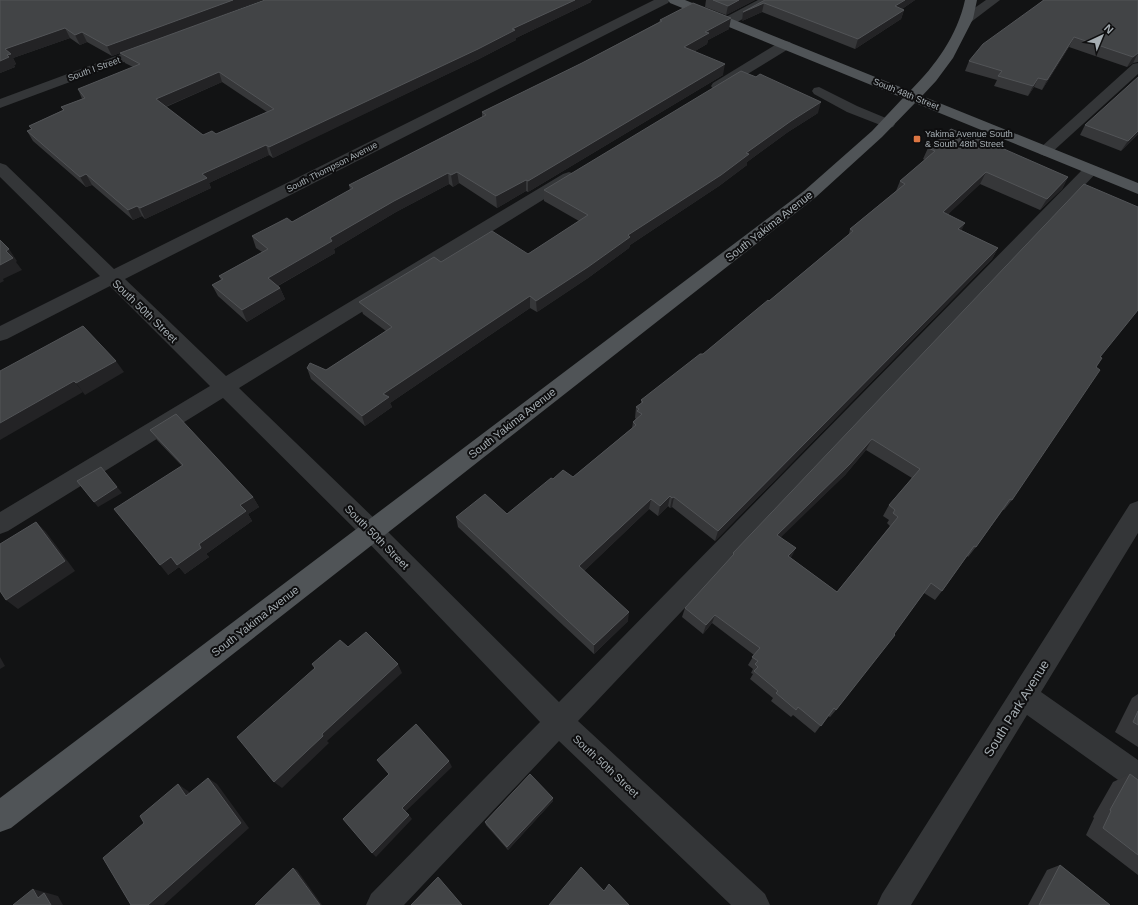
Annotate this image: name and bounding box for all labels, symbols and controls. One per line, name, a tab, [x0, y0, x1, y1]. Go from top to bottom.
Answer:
north arrow	[1082, 16, 1122, 56]
text: N	[1102, 22, 1116, 36]
street label: South I Street	[66, 55, 122, 83]
street label: South 48th Street	[872, 76, 941, 112]
place label: Yakima Avenue South & South 48th Street	[925, 129, 1013, 149]
marker: Yakima Avenue South & South 48th Street	[912, 134, 922, 144]
street label: South Thompson Avenue	[285, 140, 379, 194]
street label: South Yakima Avenue	[723, 188, 815, 264]
street label: South 50th Street	[110, 277, 180, 345]
street label: South Yakima Avenue	[466, 385, 558, 461]
street label: South 50th Street	[342, 502, 412, 572]
street label: South Yakima Avenue	[209, 583, 301, 659]
street label: South Park Avenue	[981, 657, 1052, 759]
street label: South 50th Street	[571, 732, 641, 800]

